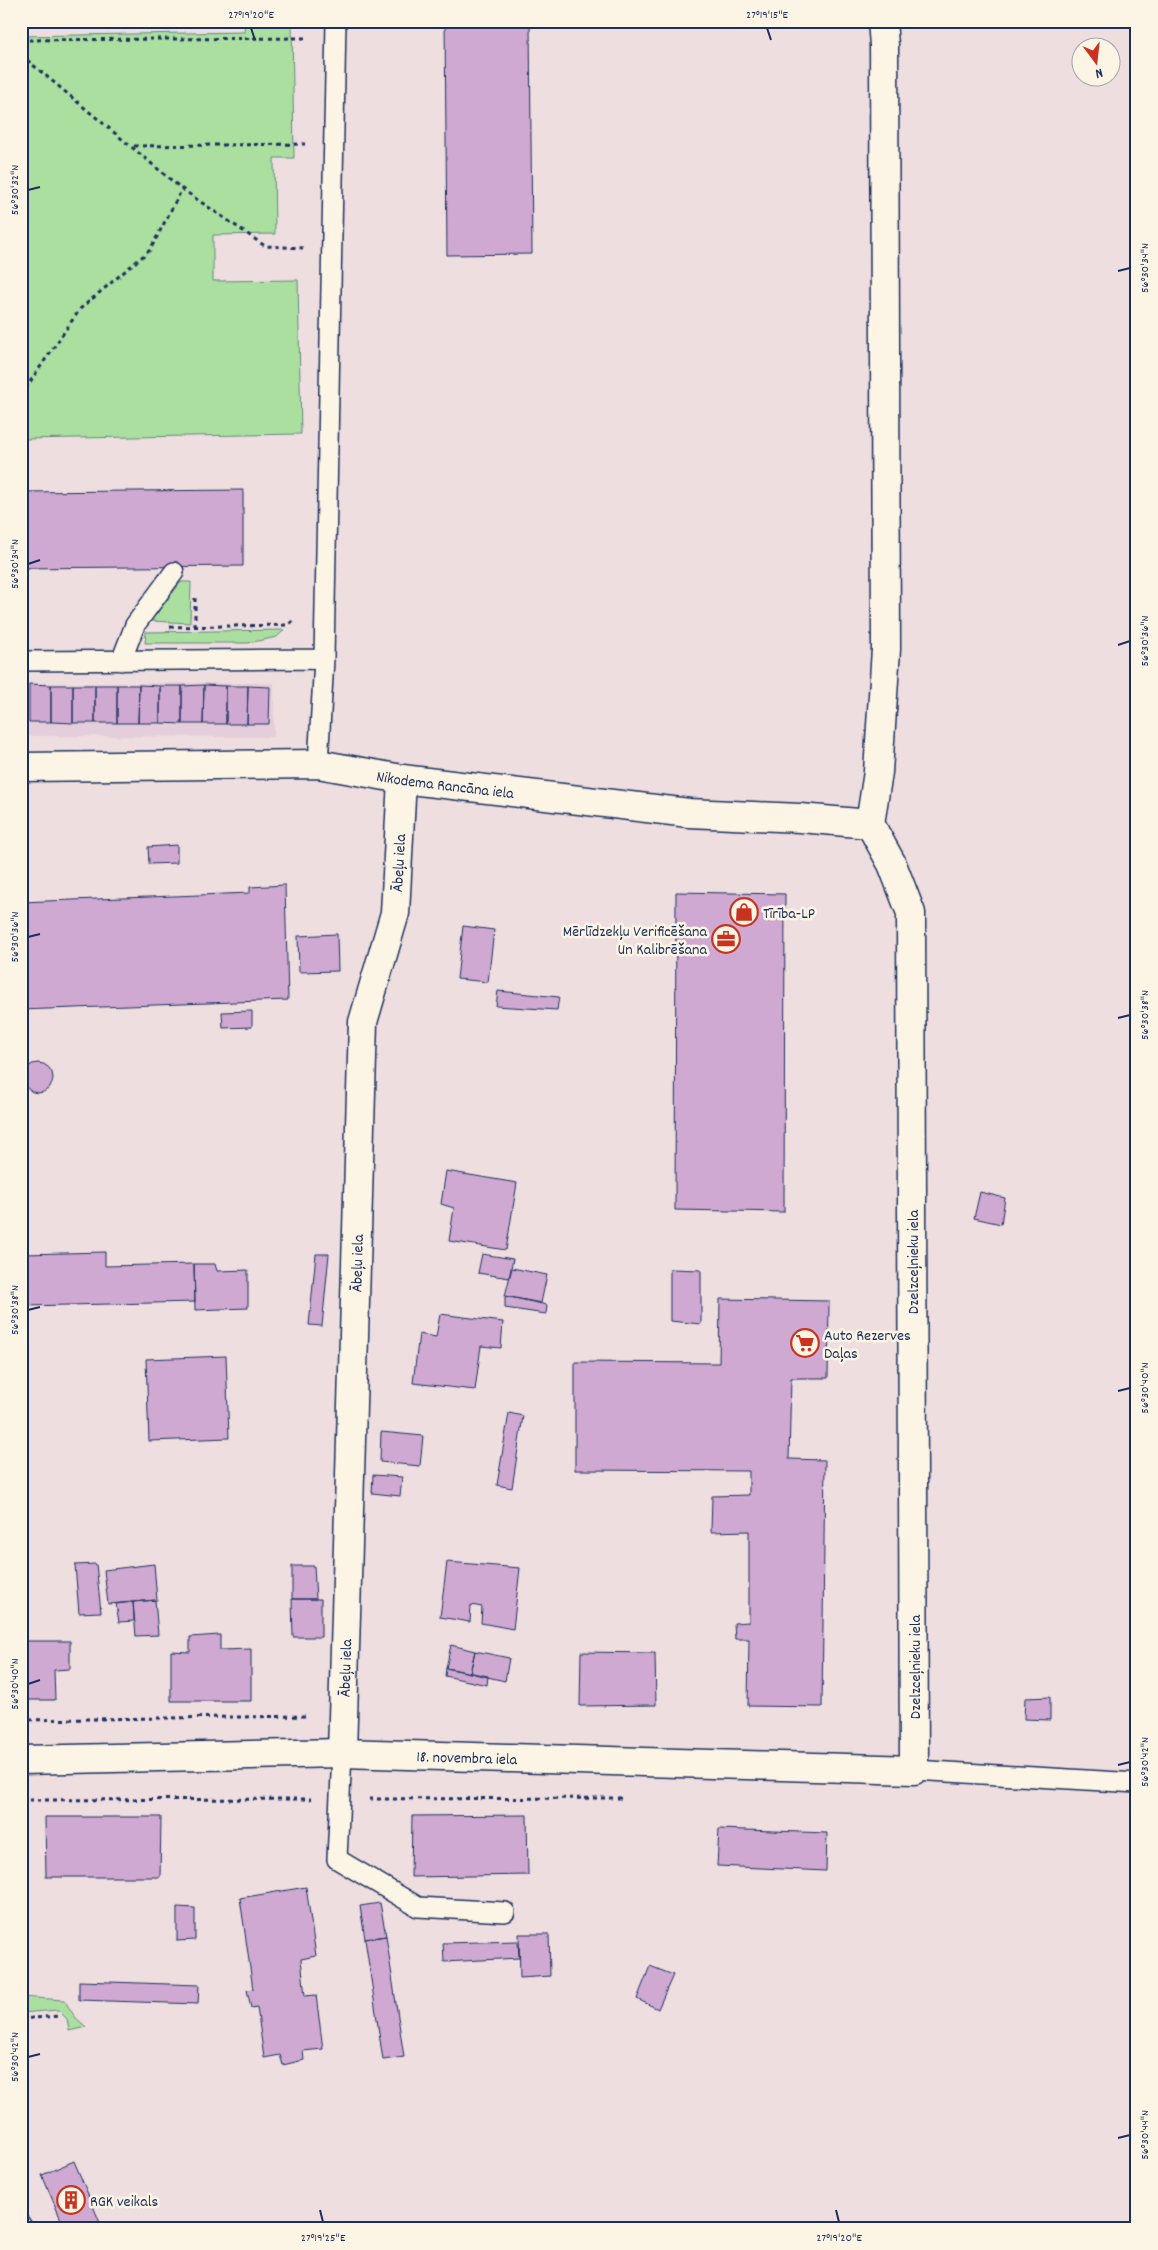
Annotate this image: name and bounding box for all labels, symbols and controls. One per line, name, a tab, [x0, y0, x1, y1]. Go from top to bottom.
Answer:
text: 27°19'20"E	[228, 7, 274, 24]
text: 27°19'15"E	[746, 7, 789, 24]
north arrow	[1070, 38, 1120, 88]
text: N	[1093, 62, 1105, 83]
text: 56°30'32"N	[7, 165, 24, 215]
text: 56°30'34"N	[1137, 243, 1154, 293]
text: 56°30'34"N	[7, 539, 24, 589]
text: 56°30'36"N	[1137, 615, 1154, 666]
street label: Nikodema Rancāna iela	[374, 766, 516, 806]
street label: Ābeļu iela	[387, 833, 413, 893]
shop icon: Tīrība-LP	[729, 897, 759, 927]
place label: Tīrība-LP	[763, 903, 815, 926]
text: 56°30'36"N	[7, 911, 24, 962]
place label: Mērlīdzekļu Verificēšana Un Kalibrēšana	[563, 921, 707, 962]
office icon: Mērlīdzekļu Verificēšana Un Kalibrēšana	[711, 924, 741, 954]
text: 56°30'38"N	[1137, 990, 1154, 1040]
street label: Dzelzceļnieku iela	[903, 1209, 926, 1314]
street label: Ābeļu iela	[346, 1233, 371, 1293]
text: 56°30'38"N	[7, 1285, 24, 1335]
place label: Auto Rezerves Daļas	[824, 1325, 911, 1366]
supermarket icon: Auto Rezerves Daļas	[790, 1328, 820, 1358]
text: 56°30'40"N	[1137, 1362, 1154, 1414]
street label: Dzelzceļnieku iela	[905, 1614, 928, 1719]
street label: Ābeļu iela	[335, 1638, 359, 1697]
text: 56°30'40"N	[7, 1658, 24, 1710]
text: 56°30'42"N	[1137, 1737, 1154, 1787]
street label: 18. novembra iela	[416, 1746, 518, 1772]
text: 56°30'42"N	[7, 2032, 24, 2082]
text: 56°30'44"N	[1137, 2110, 1154, 2160]
building icon: RGK veikals	[56, 2185, 86, 2215]
place label: RGK veikals	[90, 2191, 158, 2214]
text: 27°19'25"E	[301, 2230, 346, 2247]
text: 27°19'20"E	[816, 2230, 862, 2247]

